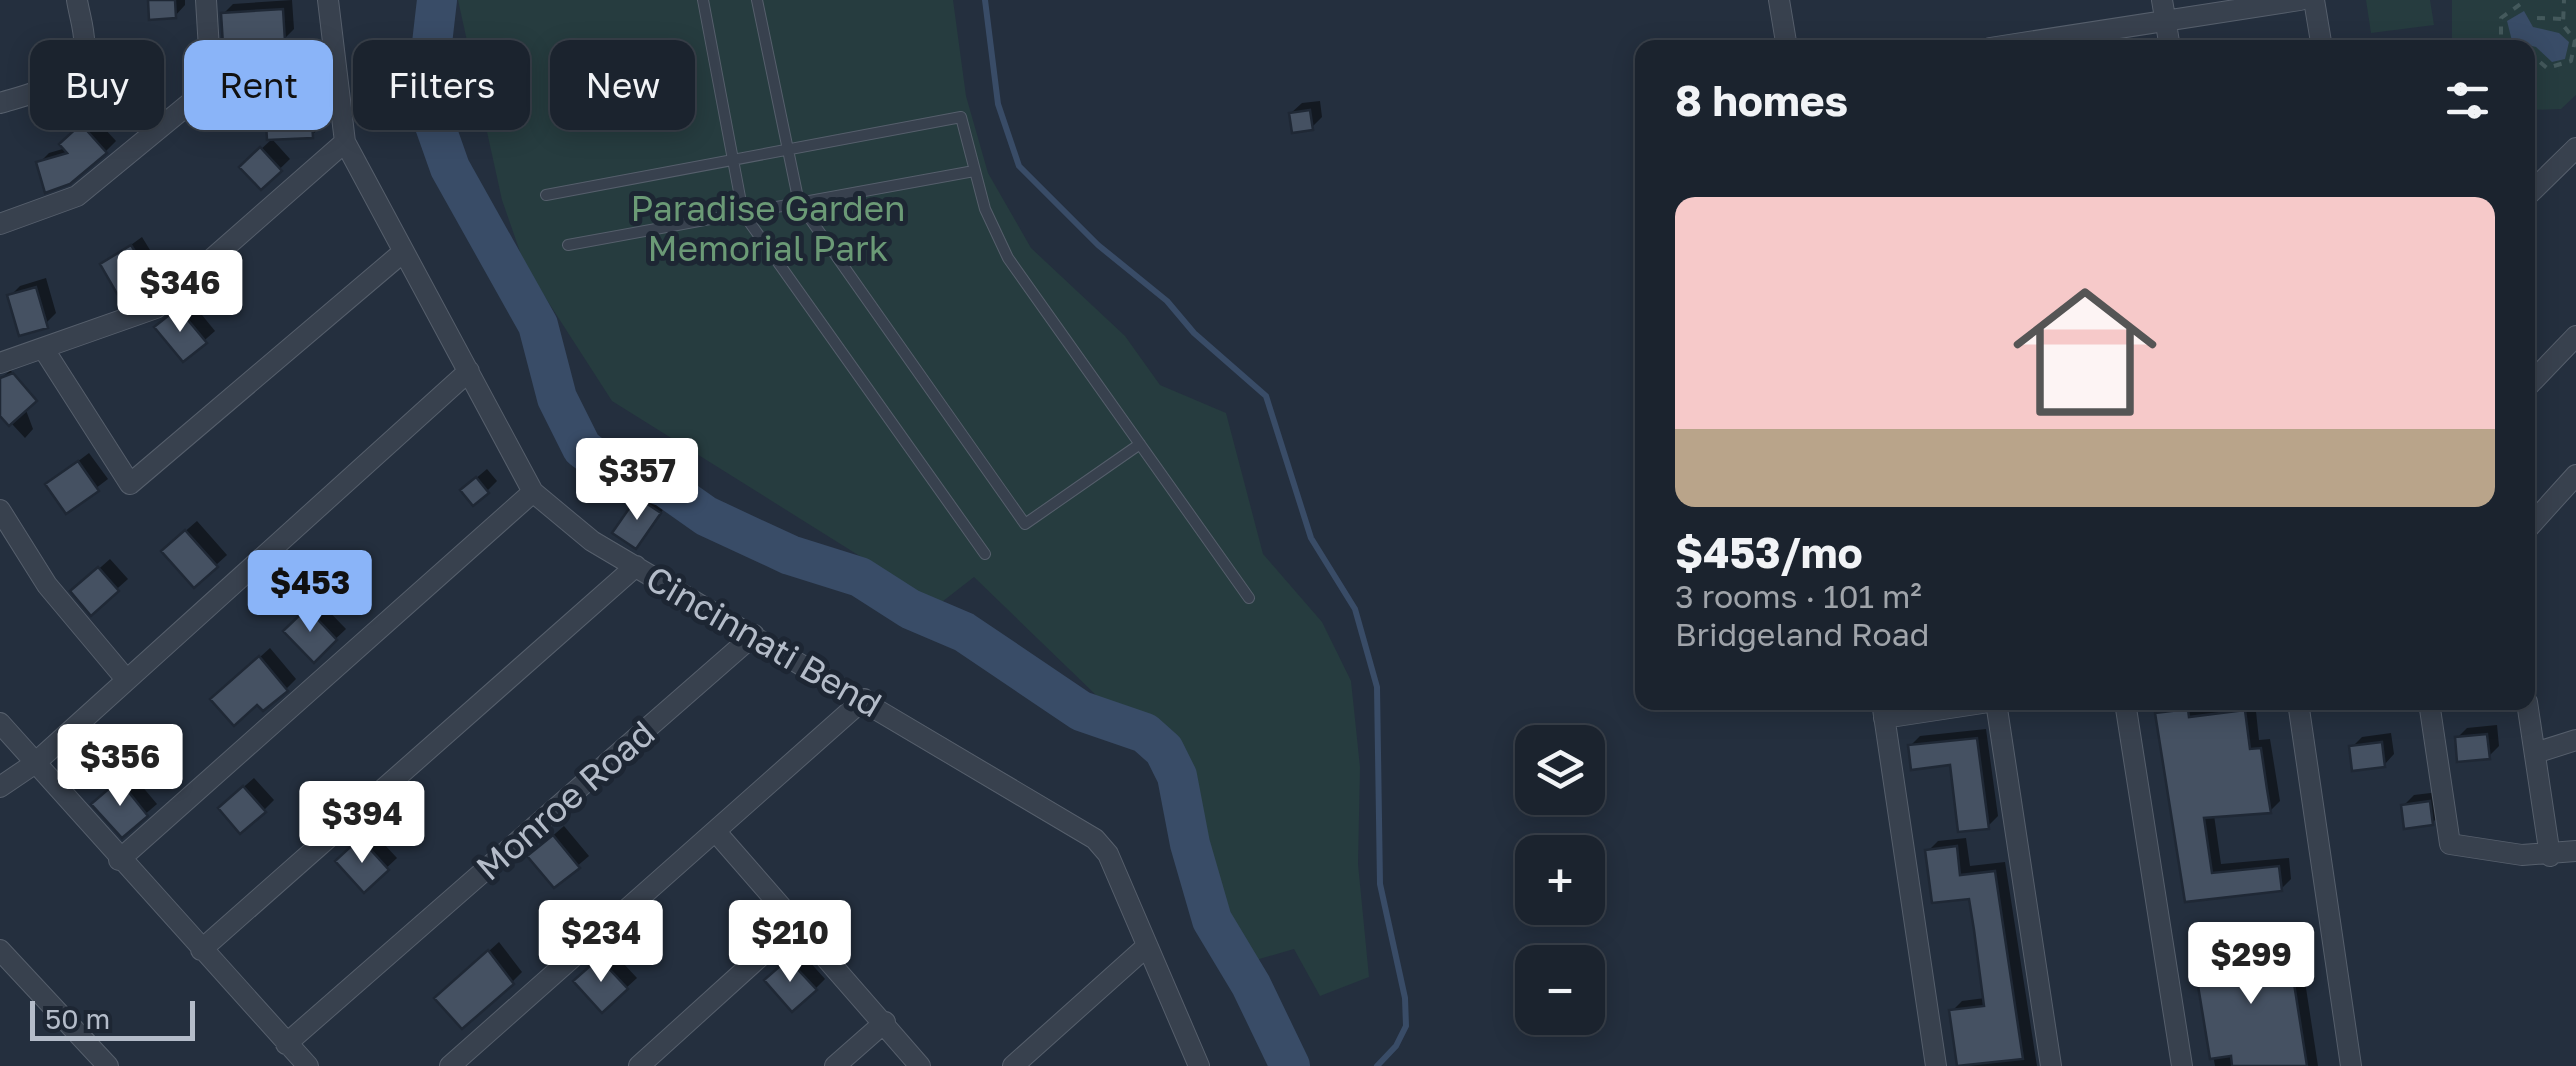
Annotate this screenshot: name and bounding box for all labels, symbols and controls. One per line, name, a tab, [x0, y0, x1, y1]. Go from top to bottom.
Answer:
chip: Buy	[30, 40, 164, 130]
chip: Rent	[184, 40, 333, 130]
chip: Filters	[353, 40, 530, 130]
chip: New	[550, 40, 695, 130]
icon: filters	[2440, 73, 2495, 128]
text: 8 homes	[1675, 75, 1848, 125]
park label: Paradise Garden Memorial Park	[630, 187, 906, 269]
pin: $346	[121, 250, 239, 335]
icon: home	[1995, 262, 2175, 442]
text: $346	[139, 263, 221, 301]
pin: $357	[578, 438, 696, 523]
text: $357	[598, 451, 676, 489]
text: $453/mo	[1675, 527, 1863, 577]
pin: $453	[251, 550, 369, 635]
street label: Cincinnati Bend	[639, 557, 889, 725]
text: $453	[270, 563, 350, 601]
text: 3 rooms · 101 m²	[1675, 577, 1922, 615]
text: Bridgeland Road	[1675, 615, 1930, 653]
street label: Monroe Road	[468, 711, 662, 889]
pin: $356	[61, 724, 179, 809]
map controls	[1515, 725, 1605, 1035]
button: layers	[1515, 725, 1605, 815]
text: $356	[80, 737, 160, 775]
pin: $394	[303, 781, 421, 866]
text: $394	[321, 794, 403, 832]
button: +	[1515, 835, 1605, 925]
pin: $234	[542, 900, 660, 985]
pin: $210	[731, 900, 849, 985]
text: $234	[561, 913, 641, 951]
text: $210	[751, 913, 829, 951]
pin: $299	[2192, 922, 2310, 1007]
text: $299	[2210, 935, 2292, 973]
button: −	[1515, 945, 1605, 1035]
scale bar	[30, 996, 195, 1040]
text: 50 m	[45, 1002, 110, 1035]

